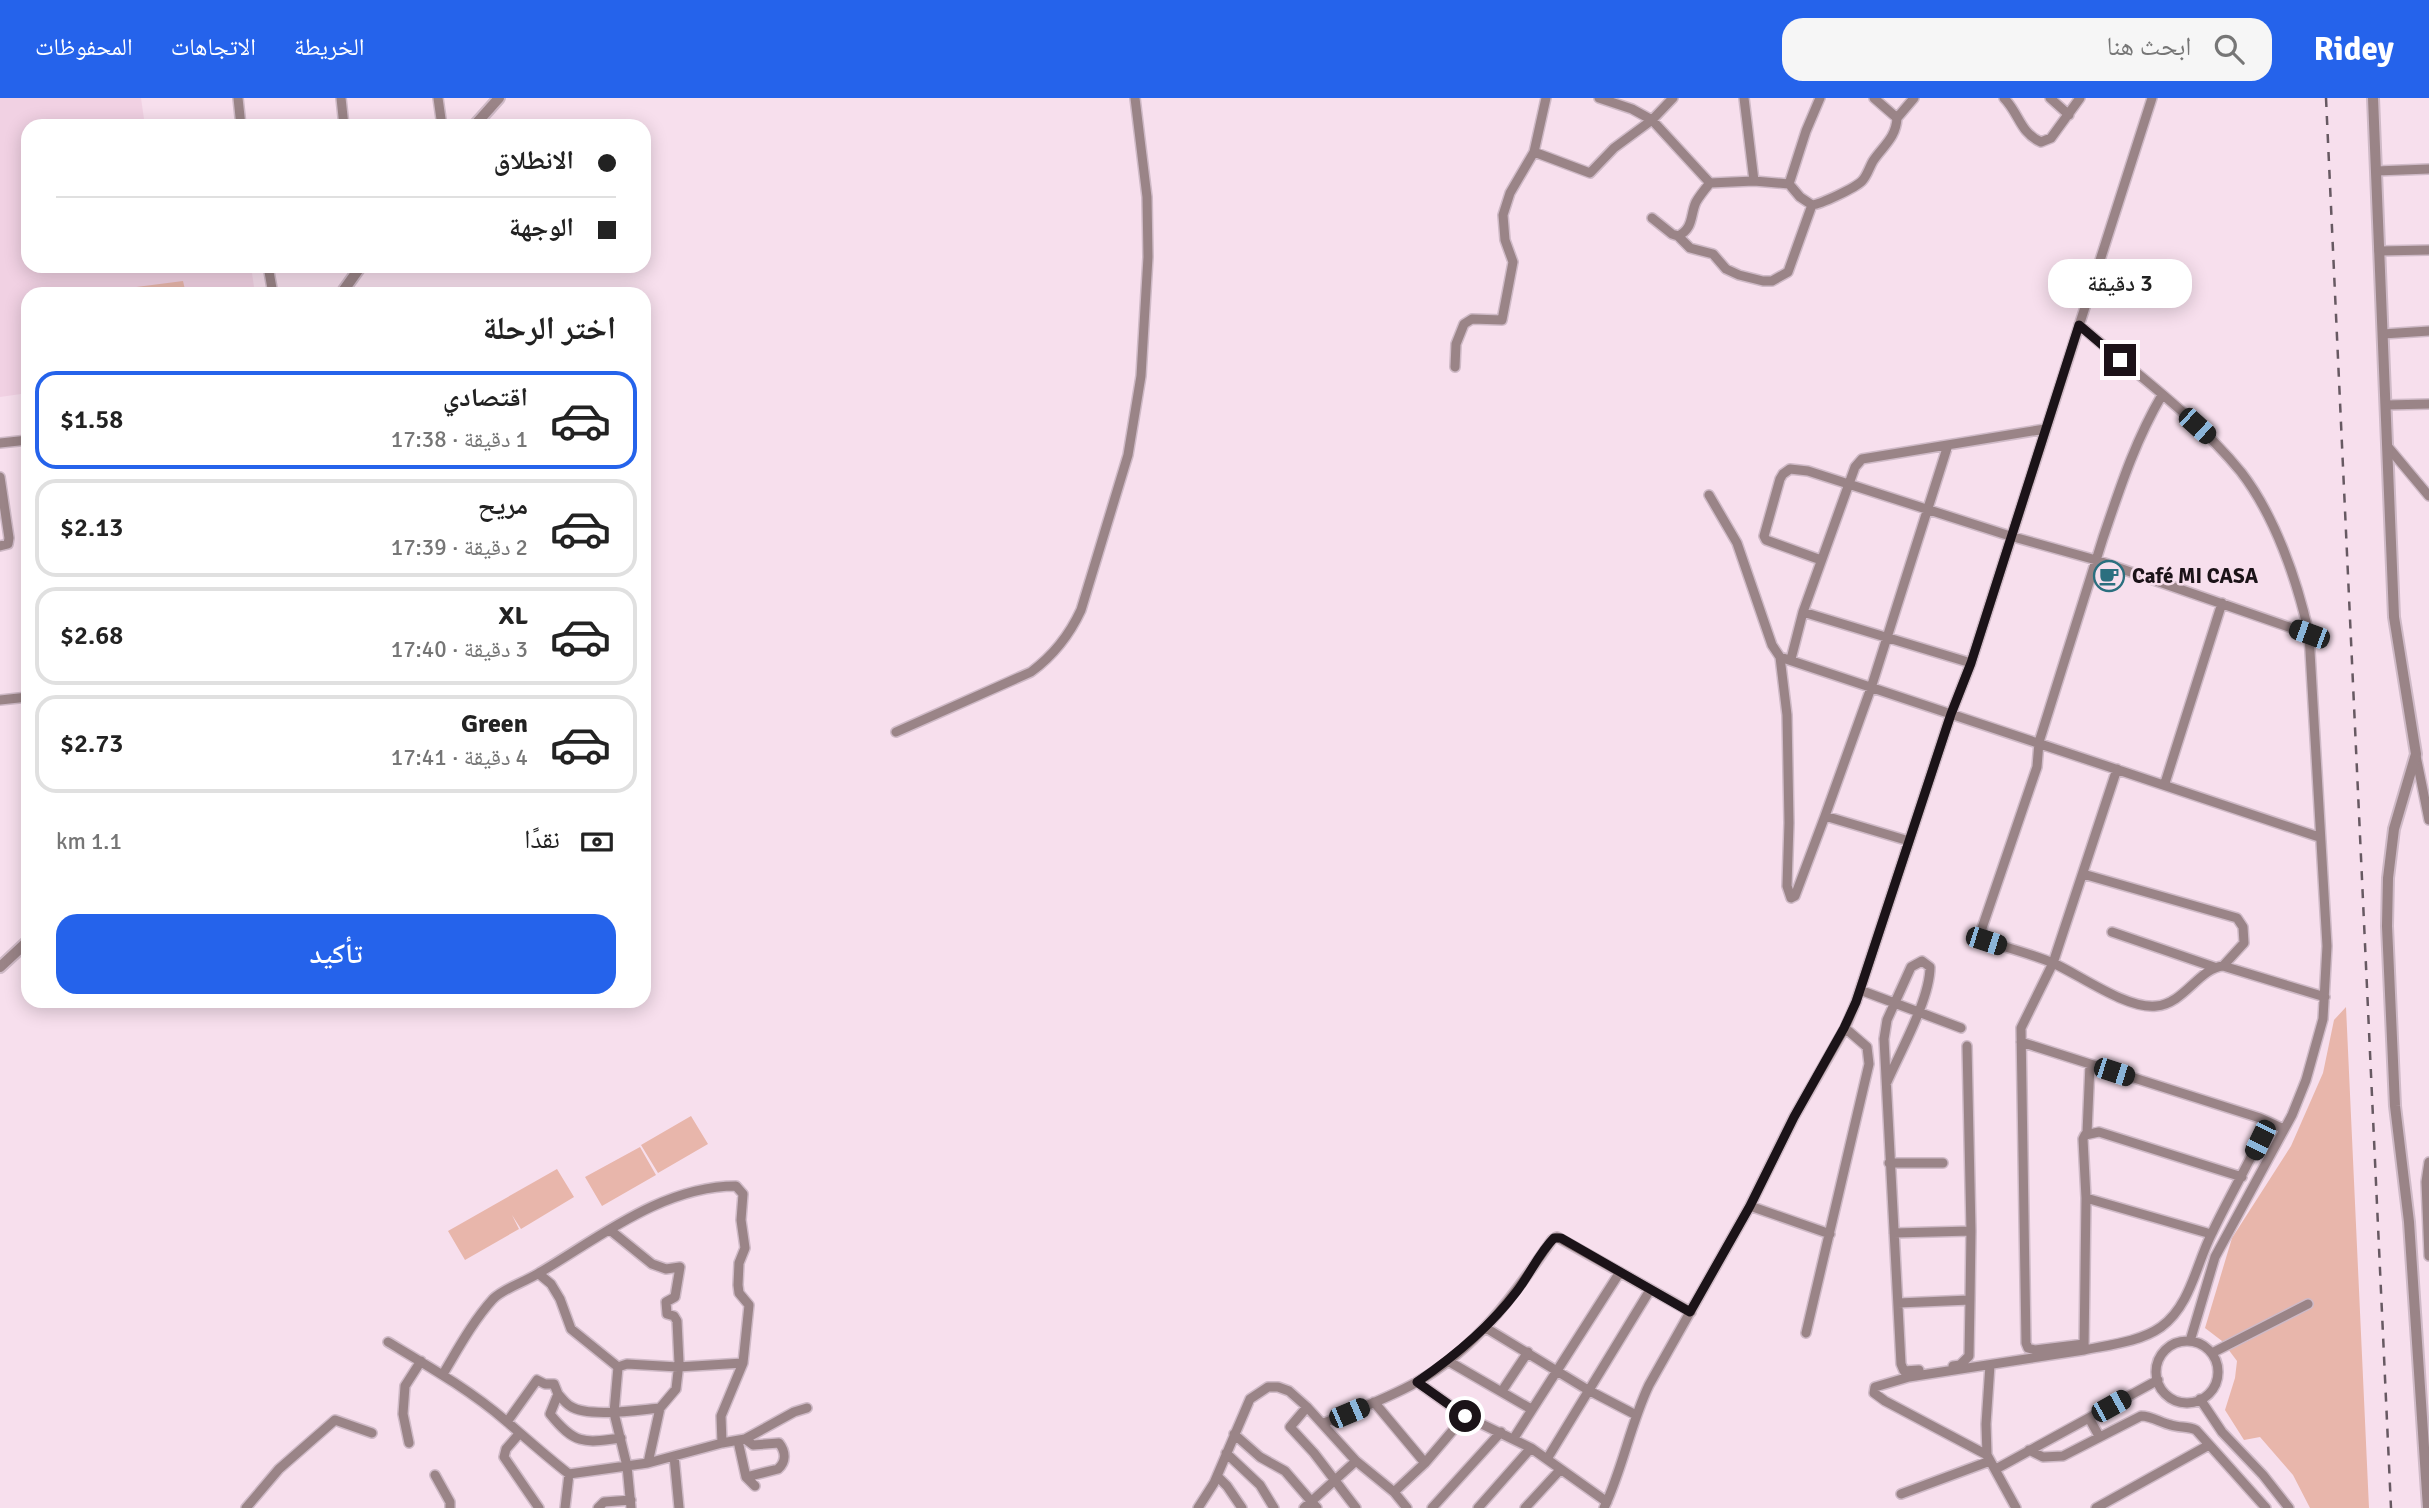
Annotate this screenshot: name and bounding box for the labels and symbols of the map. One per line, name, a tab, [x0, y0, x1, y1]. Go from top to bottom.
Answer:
callout: 3 دقيقة	[2048, 258, 2192, 308]
route end	[2104, 344, 2136, 376]
car	[2175, 404, 2220, 448]
cafe icon: Café MI CASA	[2092, 559, 2126, 593]
place label: Café MI CASA	[2132, 563, 2259, 589]
car	[2286, 617, 2333, 651]
car	[1963, 925, 2010, 957]
car	[2091, 1056, 2138, 1088]
car	[2242, 1117, 2279, 1163]
car	[2088, 1387, 2135, 1425]
car	[1326, 1395, 1373, 1431]
route start	[1449, 1400, 1481, 1432]

